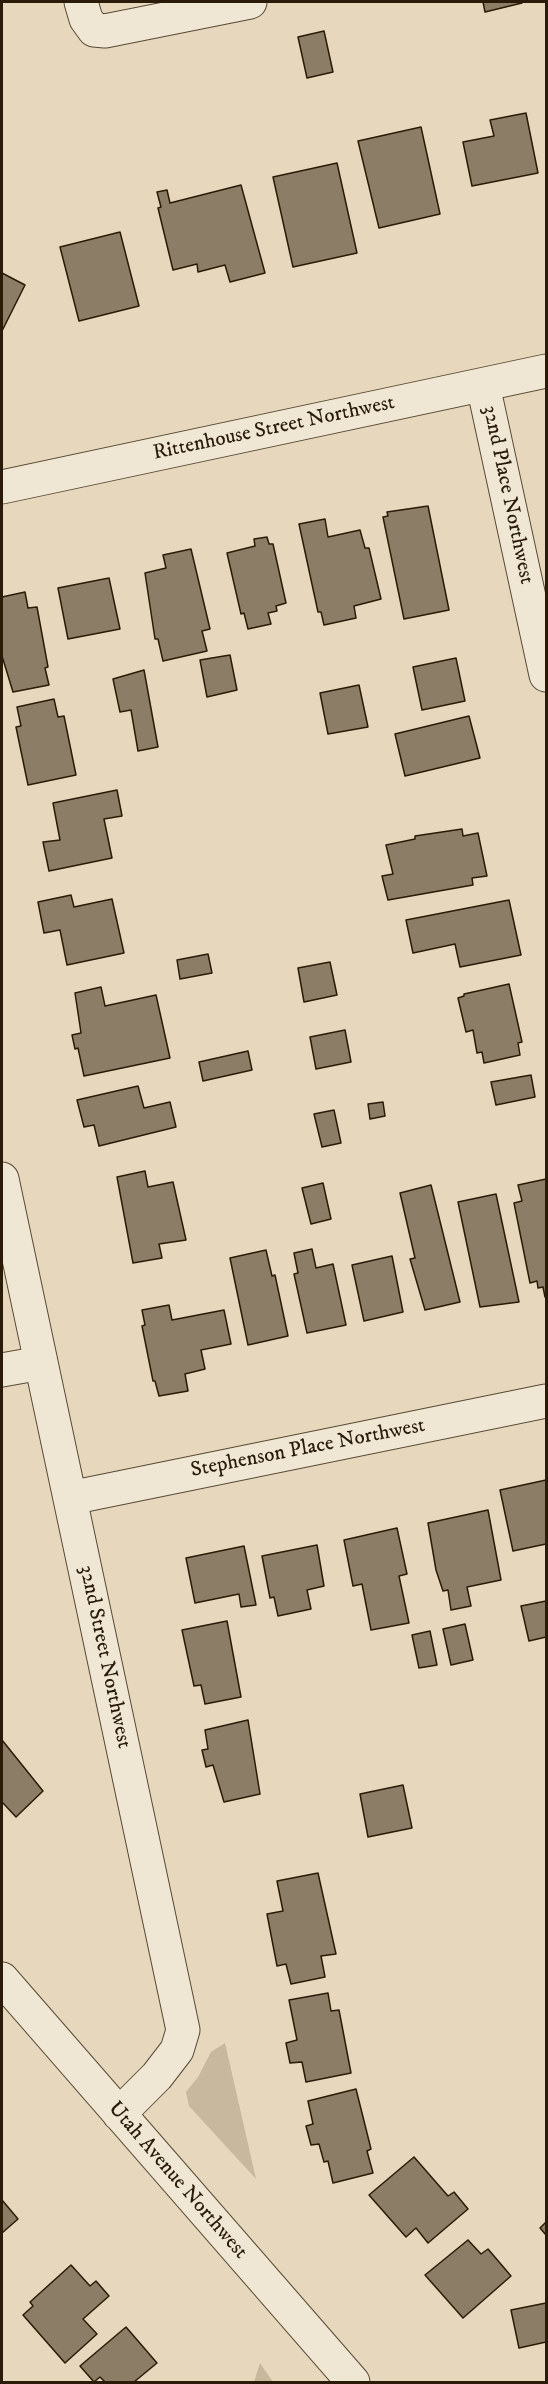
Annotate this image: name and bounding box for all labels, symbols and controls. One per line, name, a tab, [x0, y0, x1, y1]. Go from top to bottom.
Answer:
street label: Rittenhouse Street Northwest	[151, 391, 397, 467]
street label: 32nd Place Northwest	[476, 403, 538, 587]
street label: Stephenson Place Northwest	[189, 1414, 427, 1484]
street label: 32nd Street Northwest	[72, 1563, 136, 1751]
street label: Utah Avenue Northwest	[102, 2097, 252, 2265]

